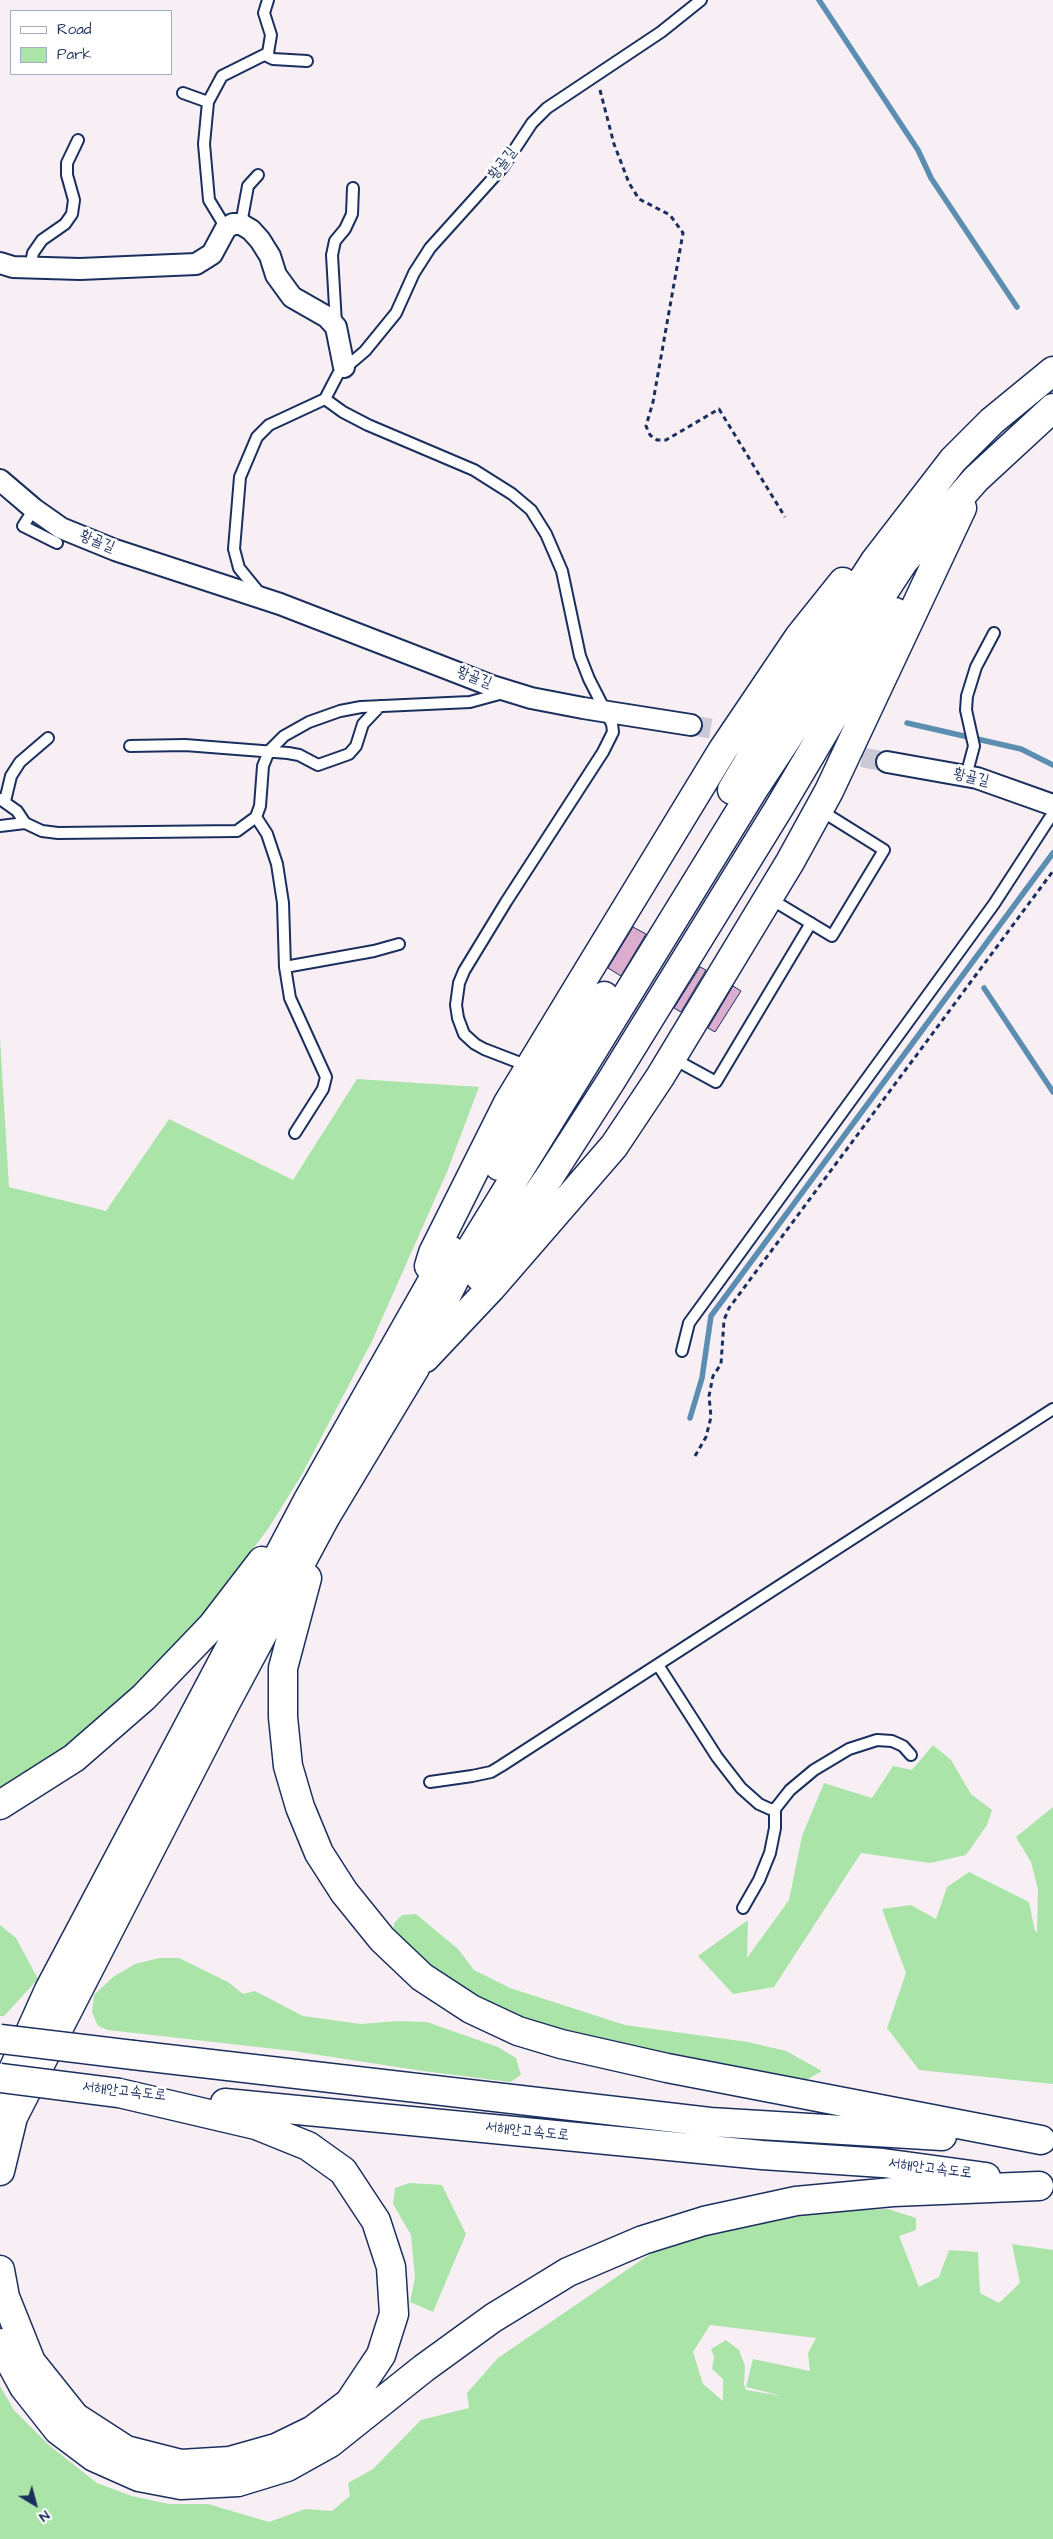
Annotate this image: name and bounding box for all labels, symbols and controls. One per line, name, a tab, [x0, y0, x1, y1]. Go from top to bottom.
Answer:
legend	[10, 10, 172, 75]
text: Road	[57, 19, 91, 40]
text: Park	[57, 44, 92, 65]
street label: 황골길	[485, 144, 521, 184]
street label: 황골길	[77, 527, 117, 557]
street label: 황골길	[454, 663, 494, 693]
street label: 황골길	[951, 765, 991, 791]
street label: 서해안고속도로	[81, 2079, 167, 2105]
street label: 서해안고속도로	[484, 2119, 570, 2145]
street label: 서해안고속도로	[887, 2155, 973, 2183]
north arrow	[10, 2479, 60, 2529]
text: N	[35, 2505, 54, 2527]

